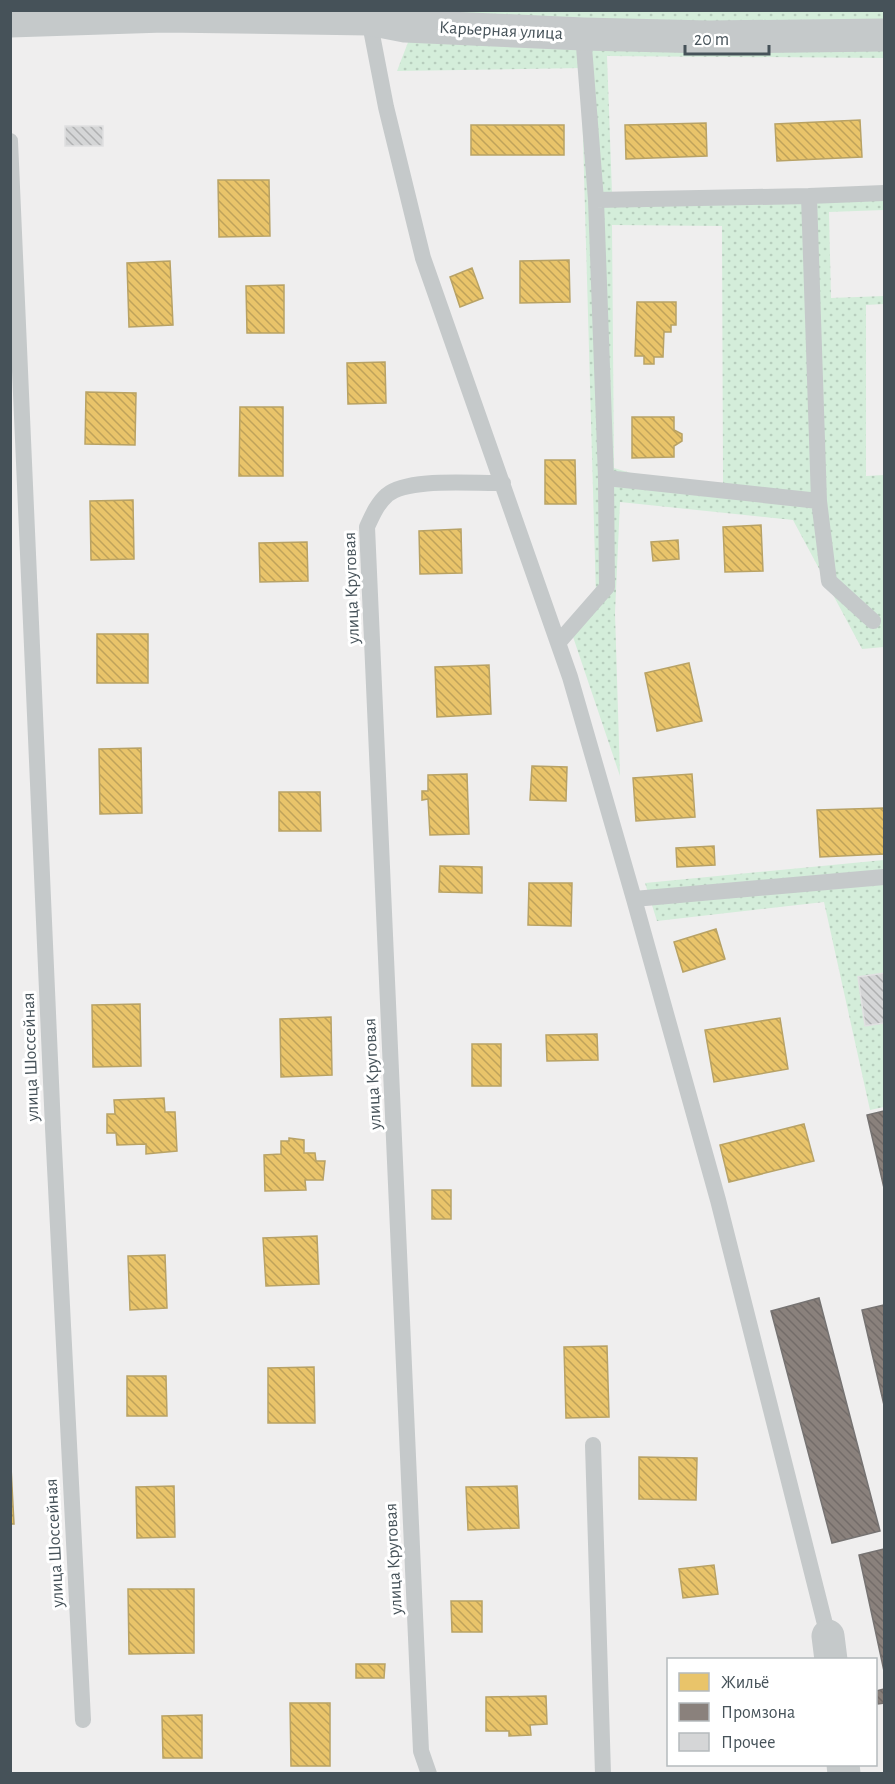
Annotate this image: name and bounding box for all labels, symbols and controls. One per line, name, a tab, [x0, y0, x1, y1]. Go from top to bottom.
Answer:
scale bar	[685, 18, 769, 56]
street label: Карьерная улица	[438, 19, 563, 43]
text: 20 m	[694, 31, 729, 49]
street label: улица Круговая	[341, 532, 363, 645]
street label: улица Шоссейная	[20, 992, 42, 1123]
street label: улица Круговая	[361, 1018, 385, 1131]
street label: улица Шоссейная	[43, 1478, 67, 1609]
street label: улица Круговая	[382, 1503, 406, 1616]
legend	[667, 1658, 877, 1766]
text: Жильё	[721, 1674, 769, 1692]
text: Промзона	[721, 1704, 795, 1722]
text: Прочее	[721, 1734, 776, 1752]

